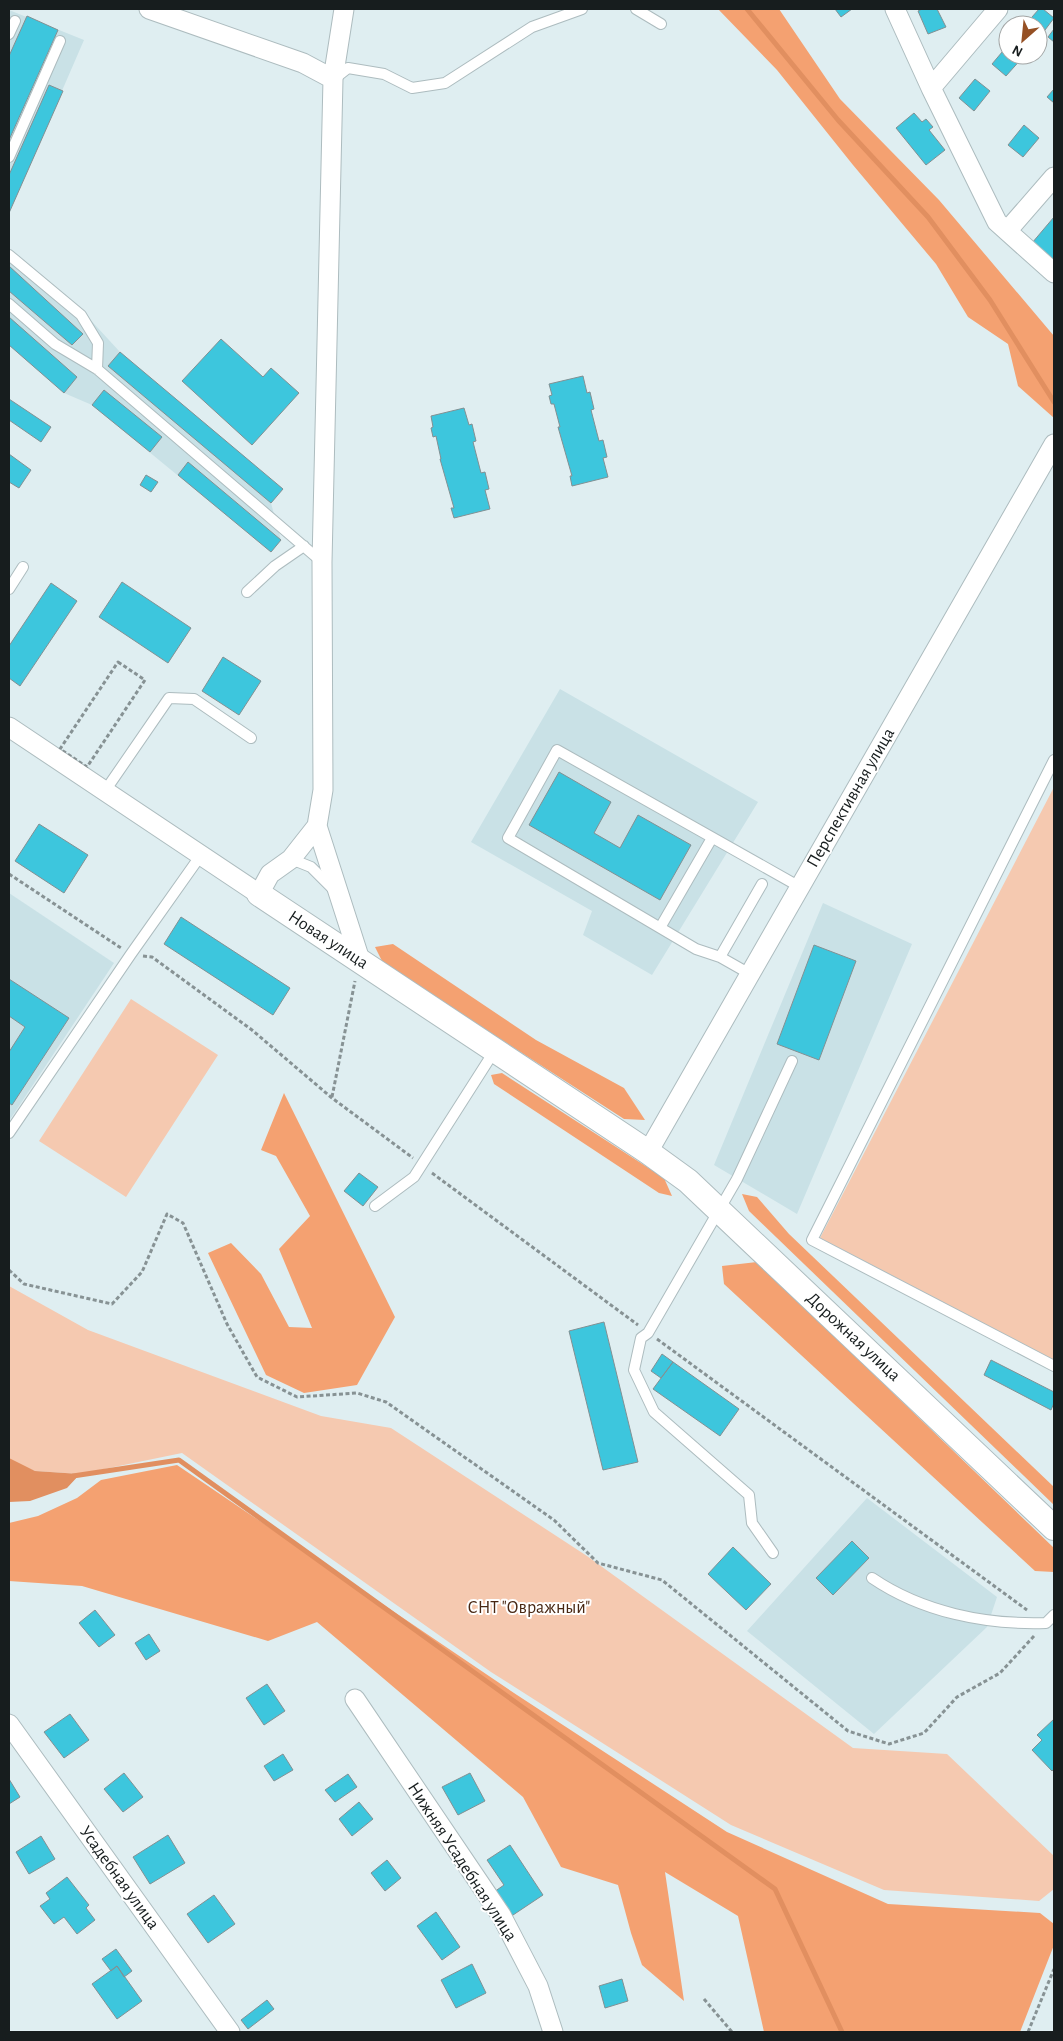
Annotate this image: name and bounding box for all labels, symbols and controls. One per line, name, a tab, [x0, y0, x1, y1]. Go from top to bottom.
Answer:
north arrow	[998, 15, 1048, 65]
text: N	[1010, 42, 1025, 59]
street label: Перспективная улица	[804, 725, 898, 871]
street label: Новая улица	[285, 908, 371, 972]
street label: Дорожная улица	[802, 1289, 904, 1385]
park label: СНТ "Овражный"	[468, 1599, 590, 1617]
street label: Нижняя Усадебная улица	[404, 1779, 521, 1945]
street label: Усадебная улица	[76, 1822, 163, 1933]

